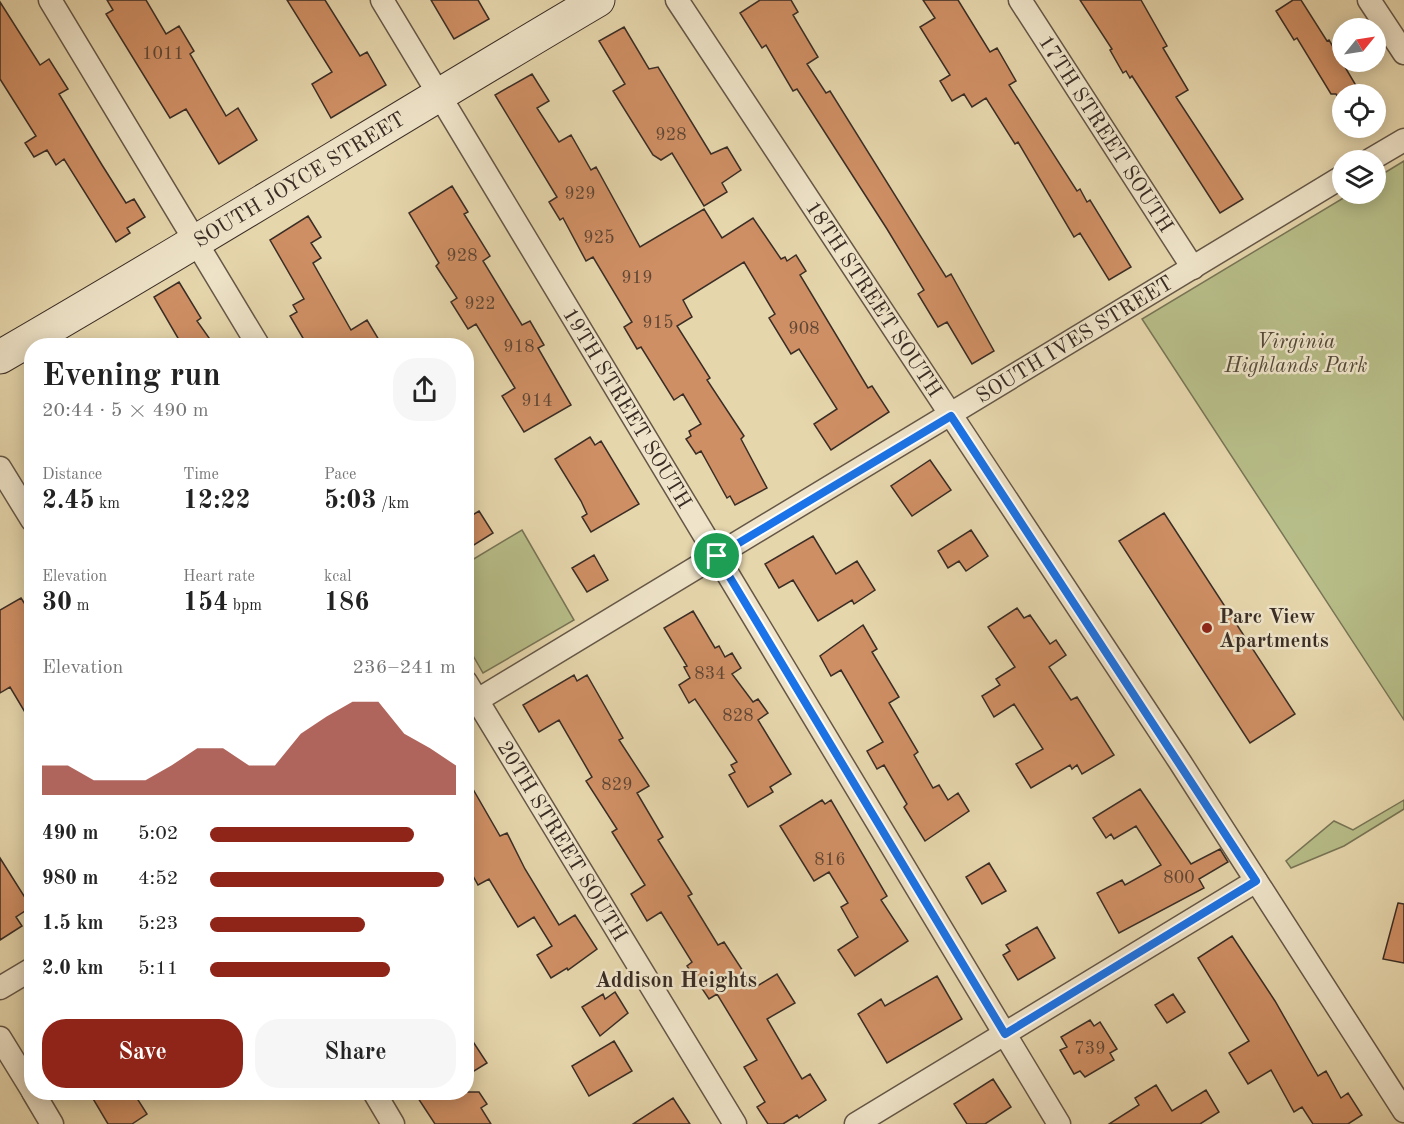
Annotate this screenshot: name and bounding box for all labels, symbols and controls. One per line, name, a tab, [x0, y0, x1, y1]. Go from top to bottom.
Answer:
north arrow	[1332, 18, 1386, 72]
map controls	[1332, 18, 1386, 204]
street label: 17TH STREET SOUTH	[1034, 32, 1176, 237]
house number: 1011	[142, 45, 184, 63]
button: locate	[1332, 84, 1386, 138]
street label: SOUTH JOYCE STREET	[191, 109, 409, 252]
house number: 928	[655, 126, 687, 144]
button: layers	[1332, 150, 1386, 204]
house number: 929	[564, 185, 596, 203]
street label: 18TH STREET SOUTH	[801, 198, 945, 401]
house number: 925	[583, 229, 615, 247]
house number: 928	[446, 247, 478, 265]
house number: 919	[621, 269, 653, 287]
street label: SOUTH IVES STREET	[973, 273, 1177, 408]
house number: 922	[464, 295, 496, 313]
street label: 19TH STREET SOUTH	[558, 305, 695, 512]
house number: 915	[642, 314, 674, 332]
house number: 908	[788, 320, 820, 338]
park label: Virginia Highlands Park	[1223, 332, 1368, 377]
house number: 918	[503, 338, 535, 356]
button: share	[393, 358, 456, 421]
text: Evening run	[42, 360, 221, 393]
house number: 914	[521, 392, 553, 410]
text: 20:44 · 5 × 490 m	[42, 401, 209, 421]
text: Distance	[42, 467, 102, 483]
text: Time	[183, 467, 219, 483]
text: Pace	[324, 467, 356, 483]
text: 2.45	[42, 488, 95, 514]
text: 12:22	[183, 488, 251, 514]
text: 5:03	[324, 488, 377, 514]
text: km	[95, 496, 120, 512]
text: /km	[377, 496, 409, 512]
pin	[691, 530, 742, 581]
icon: arrive	[700, 539, 733, 572]
text: Elevation	[42, 569, 107, 585]
text: Heart rate	[183, 569, 255, 585]
text: kcal	[324, 569, 352, 585]
text: 30	[42, 590, 72, 616]
text: 154	[183, 590, 228, 616]
text: 186	[324, 590, 369, 616]
text: m	[72, 598, 89, 614]
text: bpm	[228, 598, 262, 614]
place label: Parc View Apartments	[1219, 607, 1329, 652]
marker: Parc View Apartments	[1200, 621, 1214, 635]
text: Elevation	[42, 658, 123, 678]
text: 236–241 m	[353, 658, 456, 678]
house number: 834	[694, 665, 726, 683]
house number: 828	[722, 707, 754, 725]
street label: 20TH STREET SOUTH	[493, 738, 630, 945]
house number: 829	[601, 776, 633, 794]
text: 490 m	[42, 824, 98, 844]
text: 5:02	[138, 824, 178, 844]
house number: 816	[814, 851, 846, 869]
text: 980 m	[42, 869, 98, 889]
text: 4:52	[138, 869, 178, 889]
house number: 800	[1163, 869, 1195, 887]
text: 1.5 km	[42, 914, 104, 934]
text: 5:23	[138, 914, 178, 934]
text: 2.0 km	[42, 959, 104, 979]
text: 5:11	[138, 959, 178, 979]
district label: Addison Heights	[595, 970, 757, 992]
button: Save	[42, 1019, 243, 1088]
button: Share	[255, 1019, 456, 1088]
house number: 739	[1074, 1040, 1106, 1058]

